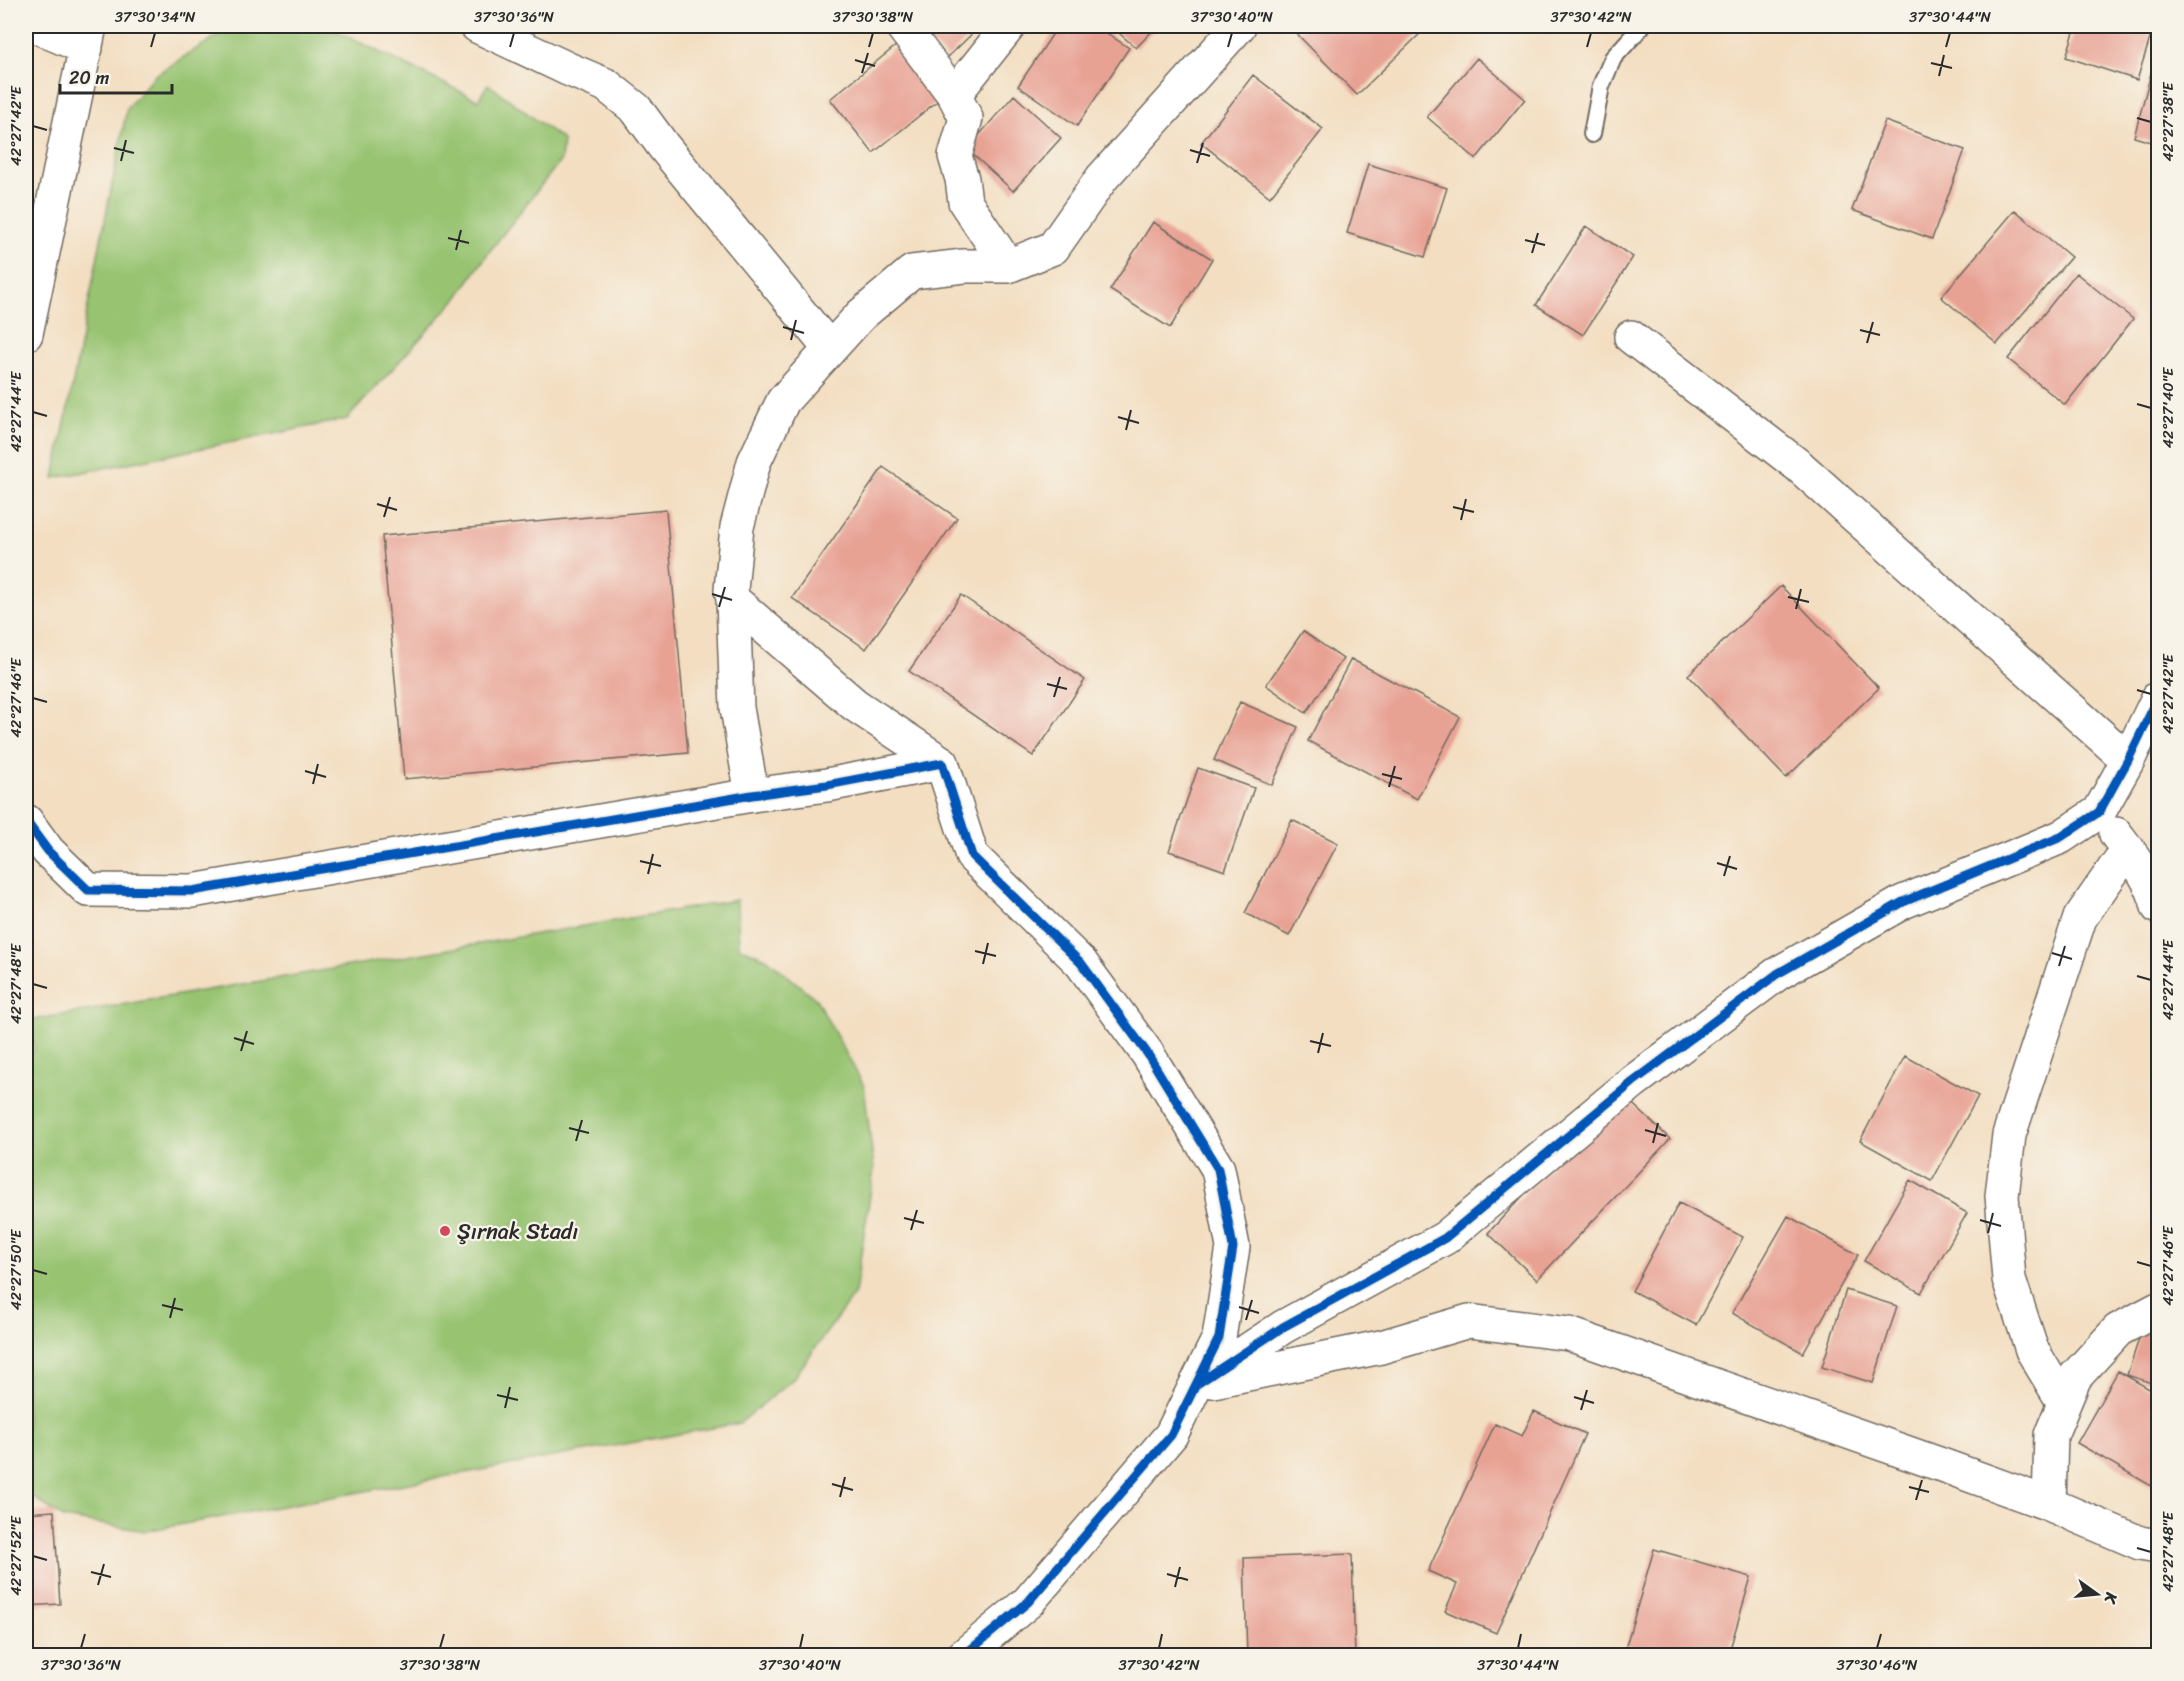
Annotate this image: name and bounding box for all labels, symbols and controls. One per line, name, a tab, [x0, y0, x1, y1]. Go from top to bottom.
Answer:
text: 37°30'34"N	[115, 4, 196, 30]
text: 37°30'36"N	[474, 4, 555, 30]
text: 37°30'38"N	[833, 4, 914, 30]
text: 37°30'40"N	[1191, 4, 1274, 30]
text: 37°30'42"N	[1550, 4, 1632, 30]
text: 37°30'44"N	[1909, 4, 1992, 30]
scale bar	[60, 57, 172, 95]
text: 20 m	[69, 62, 109, 94]
text: 42°27'38"E	[2155, 81, 2181, 162]
text: 42°27'42"E	[3, 84, 29, 166]
text: 42°27'40"E	[2155, 366, 2181, 448]
text: 42°27'44"E	[3, 370, 29, 452]
text: 42°27'42"E	[2155, 652, 2181, 734]
text: 42°27'46"E	[3, 656, 29, 738]
text: 42°27'44"E	[2155, 938, 2181, 1020]
text: 42°27'48"E	[3, 942, 29, 1024]
place label: Şırnak Stadı	[457, 1212, 578, 1251]
marker: Şırnak Stadı	[438, 1224, 452, 1238]
text: 42°27'46"E	[2155, 1224, 2181, 1306]
text: 42°27'50"E	[3, 1228, 29, 1310]
text: 42°27'48"E	[2155, 1510, 2181, 1592]
text: 42°27'52"E	[3, 1515, 29, 1596]
north arrow	[2067, 1564, 2127, 1624]
text: K	[2095, 1588, 2127, 1607]
text: 37°30'36"N	[41, 1652, 122, 1678]
text: 37°30'38"N	[400, 1652, 481, 1678]
text: 37°30'40"N	[759, 1652, 842, 1678]
text: 37°30'42"N	[1118, 1652, 1200, 1678]
text: 37°30'44"N	[1477, 1652, 1560, 1678]
text: 37°30'46"N	[1836, 1652, 1918, 1678]

